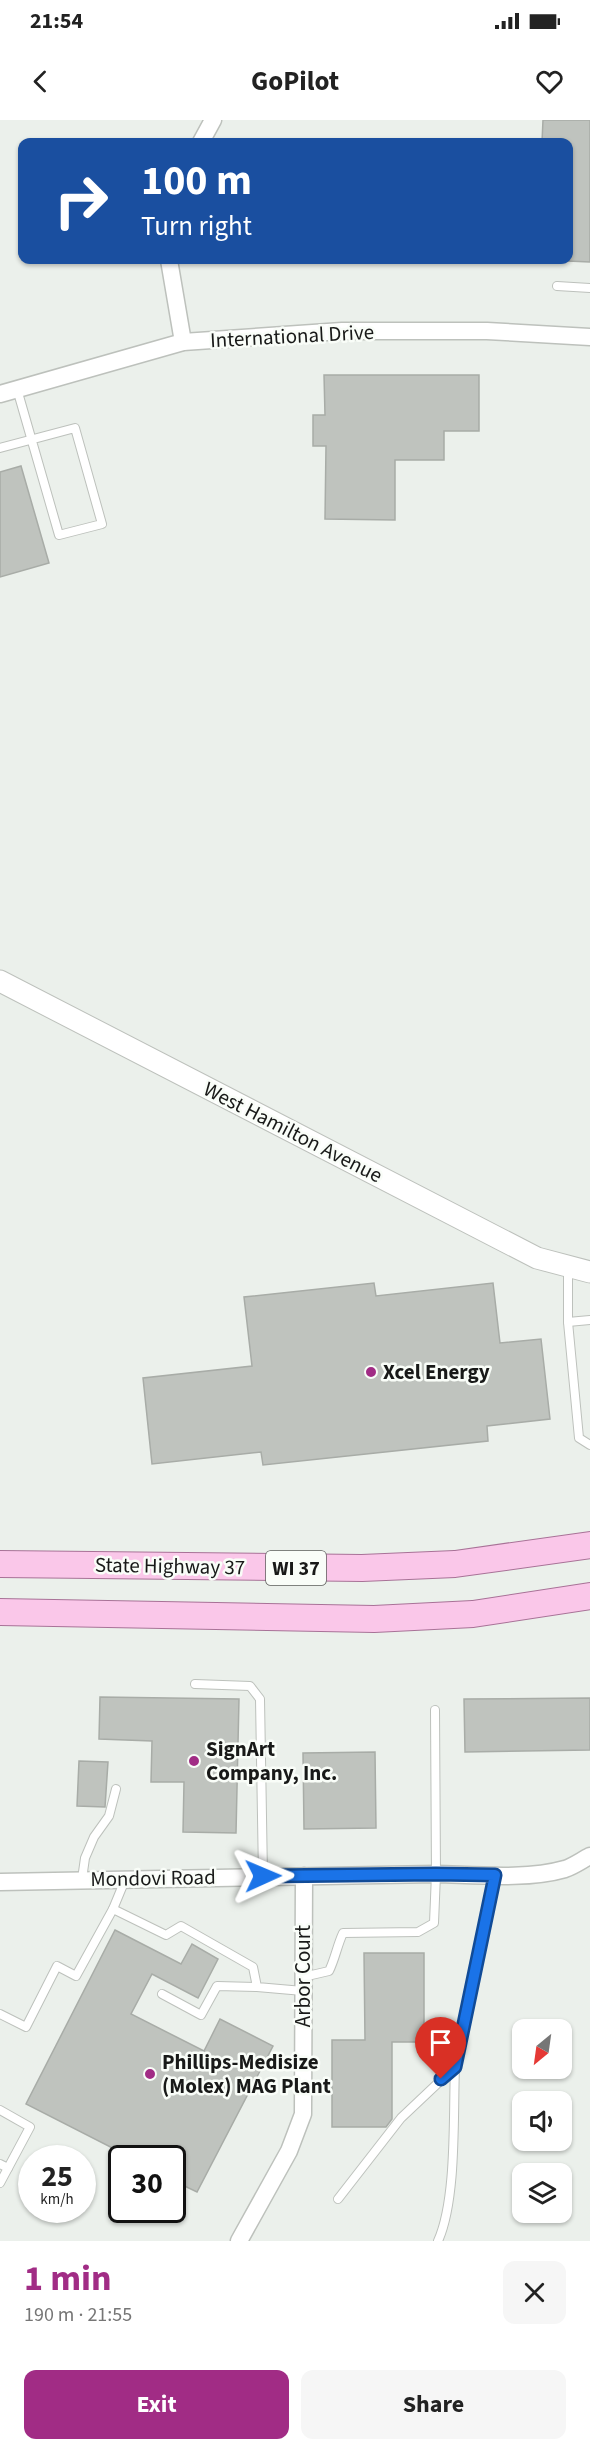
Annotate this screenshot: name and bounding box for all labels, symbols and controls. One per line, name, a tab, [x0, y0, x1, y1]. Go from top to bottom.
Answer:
text: 21:54	[30, 5, 83, 37]
text: GoPilot	[251, 62, 339, 101]
icon: back	[24, 65, 57, 98]
icon: heart	[533, 65, 566, 98]
text: 100 m	[141, 151, 252, 211]
icon: right	[42, 162, 120, 240]
text: Turn right	[141, 207, 252, 246]
street label: International Drive	[209, 317, 375, 355]
street label: West Hamilton Avenue	[198, 1074, 388, 1190]
place label: Xcel Energy	[383, 1357, 490, 1387]
marker: Xcel Energy	[364, 1365, 378, 1379]
street label: State Highway 37	[95, 1550, 245, 1582]
road number: WI 37	[266, 1551, 326, 1585]
place label: SignArt Company, Inc.	[206, 1734, 337, 1788]
marker: SignArt Company, Inc.	[187, 1754, 201, 1768]
position arrow	[231, 1844, 295, 1908]
street label: Mondovi Road	[90, 1862, 216, 1894]
street label: Arbor Court	[288, 1925, 318, 2027]
pin	[415, 2017, 466, 2079]
north arrow	[512, 2019, 572, 2079]
map controls	[512, 2019, 572, 2223]
icon: arrive	[424, 2026, 457, 2059]
place label: Phillips-Medisize (Molex) MAG Plant	[162, 2047, 331, 2101]
marker: Phillips-Medisize (Molex) MAG Plant	[143, 2067, 157, 2081]
button: sound	[512, 2091, 572, 2151]
speed limit sign: 30	[108, 2145, 186, 2223]
text: 25	[41, 2155, 73, 2198]
button: layers	[512, 2163, 572, 2223]
text: km/h	[40, 2189, 74, 2210]
text: 1 min	[24, 2253, 112, 2304]
button: close	[503, 2261, 566, 2324]
text: 190 m · 21:55	[24, 2301, 132, 2329]
button: Exit	[24, 2370, 289, 2439]
button: Share	[301, 2370, 566, 2439]

